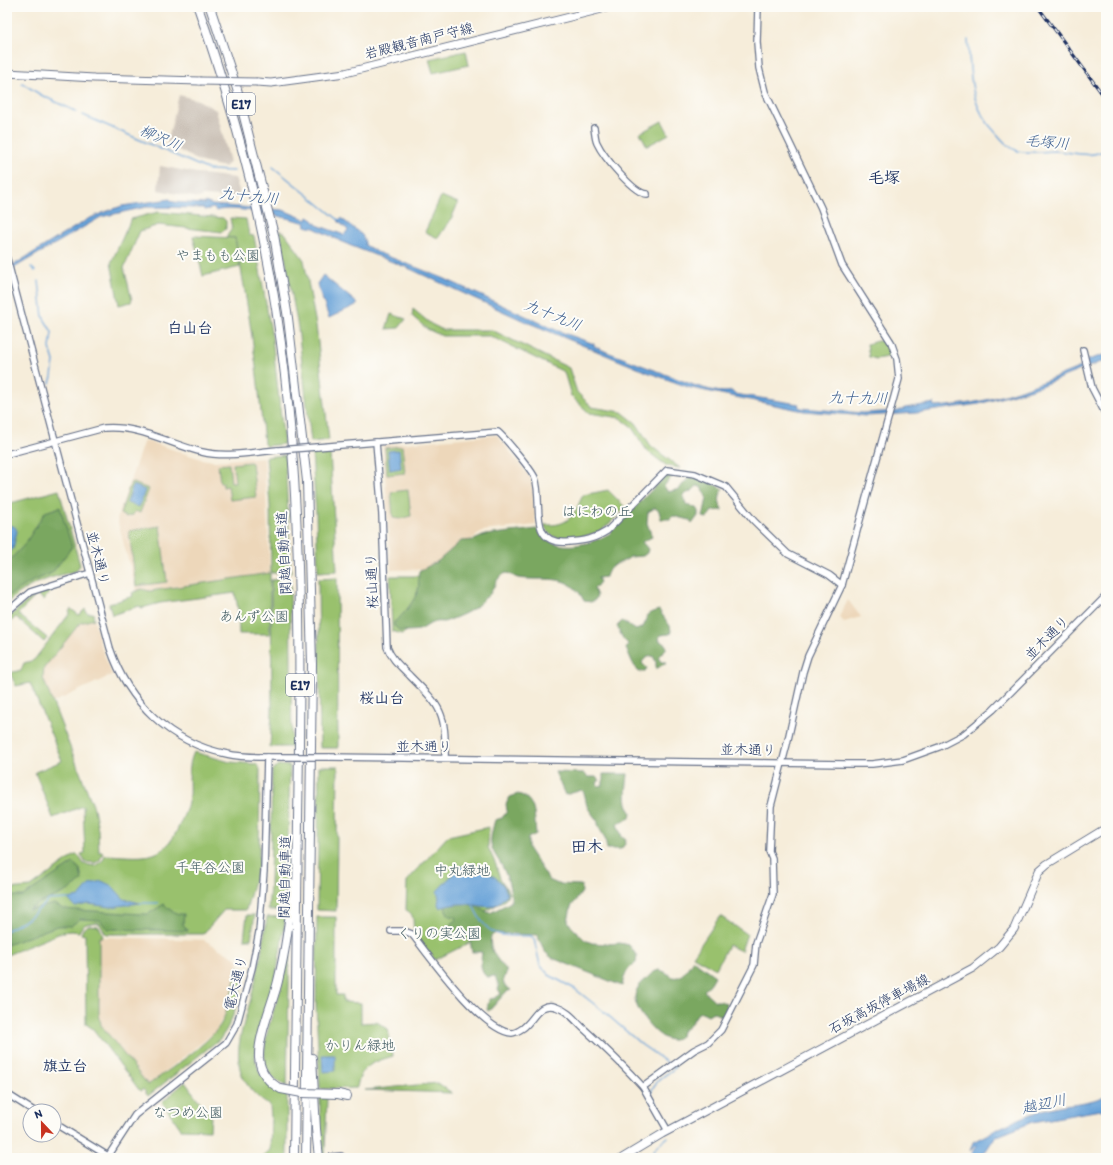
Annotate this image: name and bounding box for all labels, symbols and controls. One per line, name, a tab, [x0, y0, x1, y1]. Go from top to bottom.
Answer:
street label: 岩殿観音南戸守線	[363, 19, 475, 63]
road number: E17	[227, 93, 255, 115]
water label: 柳沢川	[137, 121, 185, 155]
water label: 毛塚川	[1024, 131, 1070, 153]
district label: 毛塚	[868, 168, 900, 187]
water label: 九十九川	[218, 184, 280, 208]
park label: やまもも公園	[176, 247, 260, 264]
water label: 九十九川	[522, 295, 584, 335]
district label: 白山台	[167, 319, 213, 337]
water label: 九十九川	[828, 388, 888, 408]
park label: はにわの丘	[562, 503, 632, 520]
street label: 関越自動車道	[273, 511, 295, 595]
street label: 並木通り	[83, 529, 113, 587]
street label: 桜山通り	[363, 553, 381, 609]
park label: あんず公園	[219, 608, 289, 625]
street label: 並木通り	[1021, 612, 1073, 664]
road number: E17	[286, 674, 314, 696]
district label: 桜山台	[359, 689, 405, 707]
street label: 並木通り	[396, 738, 452, 755]
street label: 並木通り	[720, 741, 776, 759]
street label: 関越自動車道	[276, 835, 294, 919]
district label: 田木	[571, 837, 603, 856]
park label: 千年谷公園	[175, 859, 245, 876]
park label: 中丸緑地	[434, 862, 490, 879]
park label: くりの実公園	[397, 925, 481, 942]
street label: 電大通り	[221, 954, 251, 1012]
street label: 石坂高坂停車場線	[826, 970, 932, 1038]
park label: かりん緑地	[325, 1037, 395, 1054]
district label: 旗立台	[42, 1057, 88, 1075]
water label: 越辺川	[1019, 1091, 1068, 1118]
north arrow	[22, 1103, 62, 1143]
park label: なつめ公園	[153, 1104, 223, 1121]
text: N	[33, 1107, 44, 1122]

